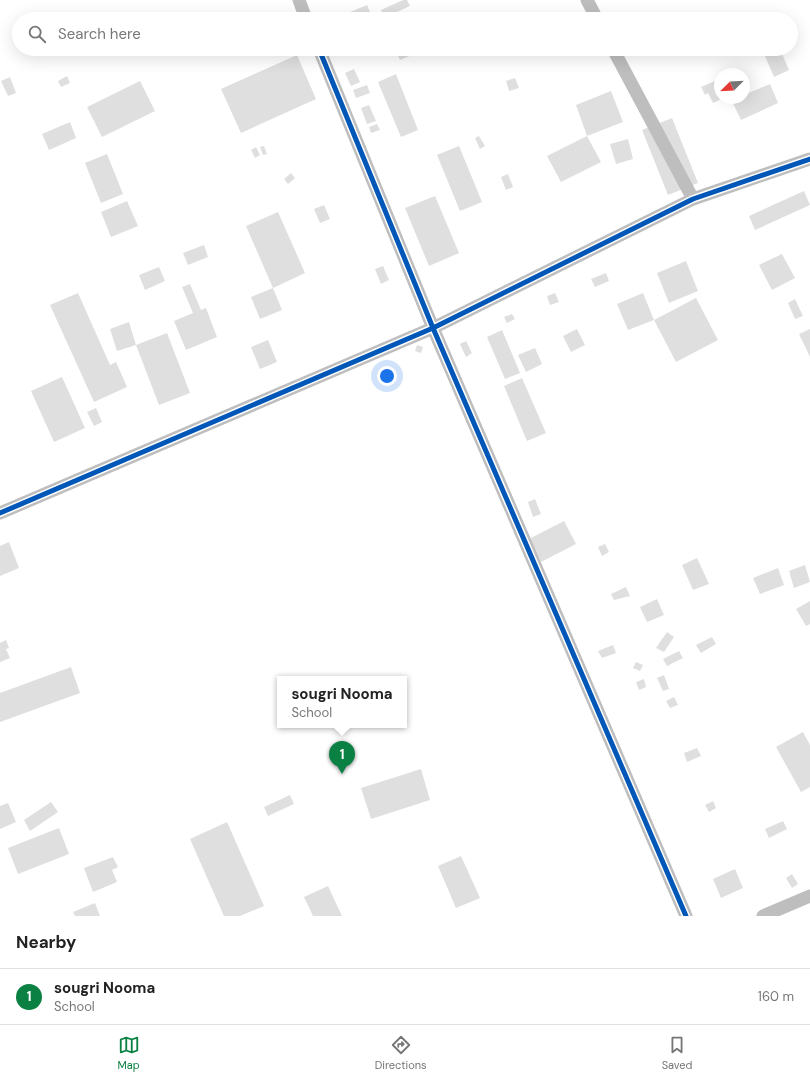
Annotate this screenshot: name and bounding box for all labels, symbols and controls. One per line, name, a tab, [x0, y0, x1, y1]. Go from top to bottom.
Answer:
search box	[12, 12, 798, 56]
icon: search	[26, 23, 48, 45]
text: Search here	[58, 24, 141, 44]
north arrow	[714, 68, 750, 104]
your location	[377, 366, 397, 386]
popup	[277, 676, 407, 728]
text: sougri Nooma	[291, 684, 393, 704]
text: School	[291, 704, 332, 721]
pin: 1	[329, 741, 355, 774]
text: Nearby	[16, 931, 76, 953]
text: sougri Nooma	[54, 978, 155, 998]
text: 1	[27, 988, 31, 1005]
text: 160 m	[758, 988, 794, 1005]
text: School	[54, 998, 95, 1015]
tab: Map	[118, 1034, 140, 1072]
tab: Directions	[375, 1034, 427, 1072]
tab: Saved	[662, 1034, 692, 1072]

